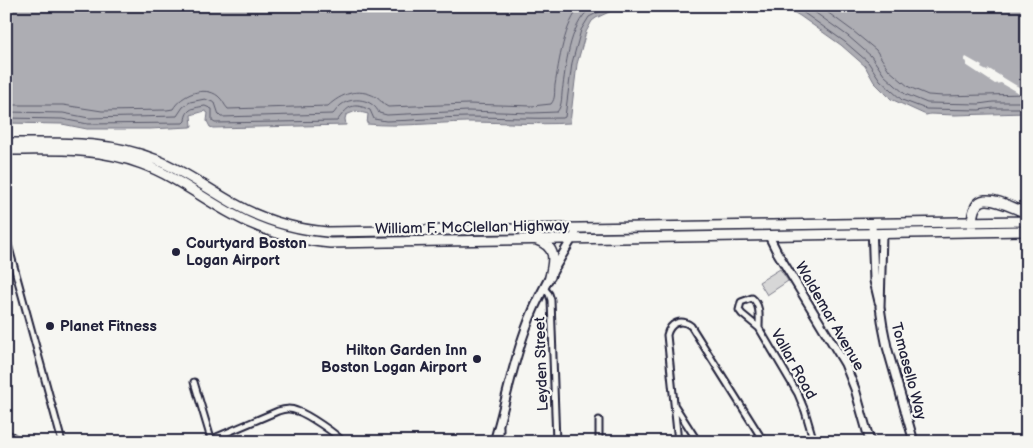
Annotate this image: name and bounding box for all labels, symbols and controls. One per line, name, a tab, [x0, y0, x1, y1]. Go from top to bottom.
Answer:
street label: William F. McClellan Highway	[375, 216, 569, 239]
place label: Courtyard Boston Logan Airport	[186, 234, 307, 270]
marker: Courtyard Boston Logan Airport	[170, 246, 182, 258]
street label: Waldemar Avenue	[791, 258, 869, 374]
street label: Leyden Street	[530, 316, 553, 411]
place label: Planet Fitness	[60, 317, 157, 336]
marker: Planet Fitness	[44, 320, 56, 332]
street label: Tomasello Way	[886, 320, 931, 422]
street label: Vallar Road	[766, 326, 821, 403]
place label: Hilton Garden Inn Boston Logan Airport	[321, 341, 467, 377]
marker: Hilton Garden Inn Boston Logan Airport	[471, 353, 483, 365]

